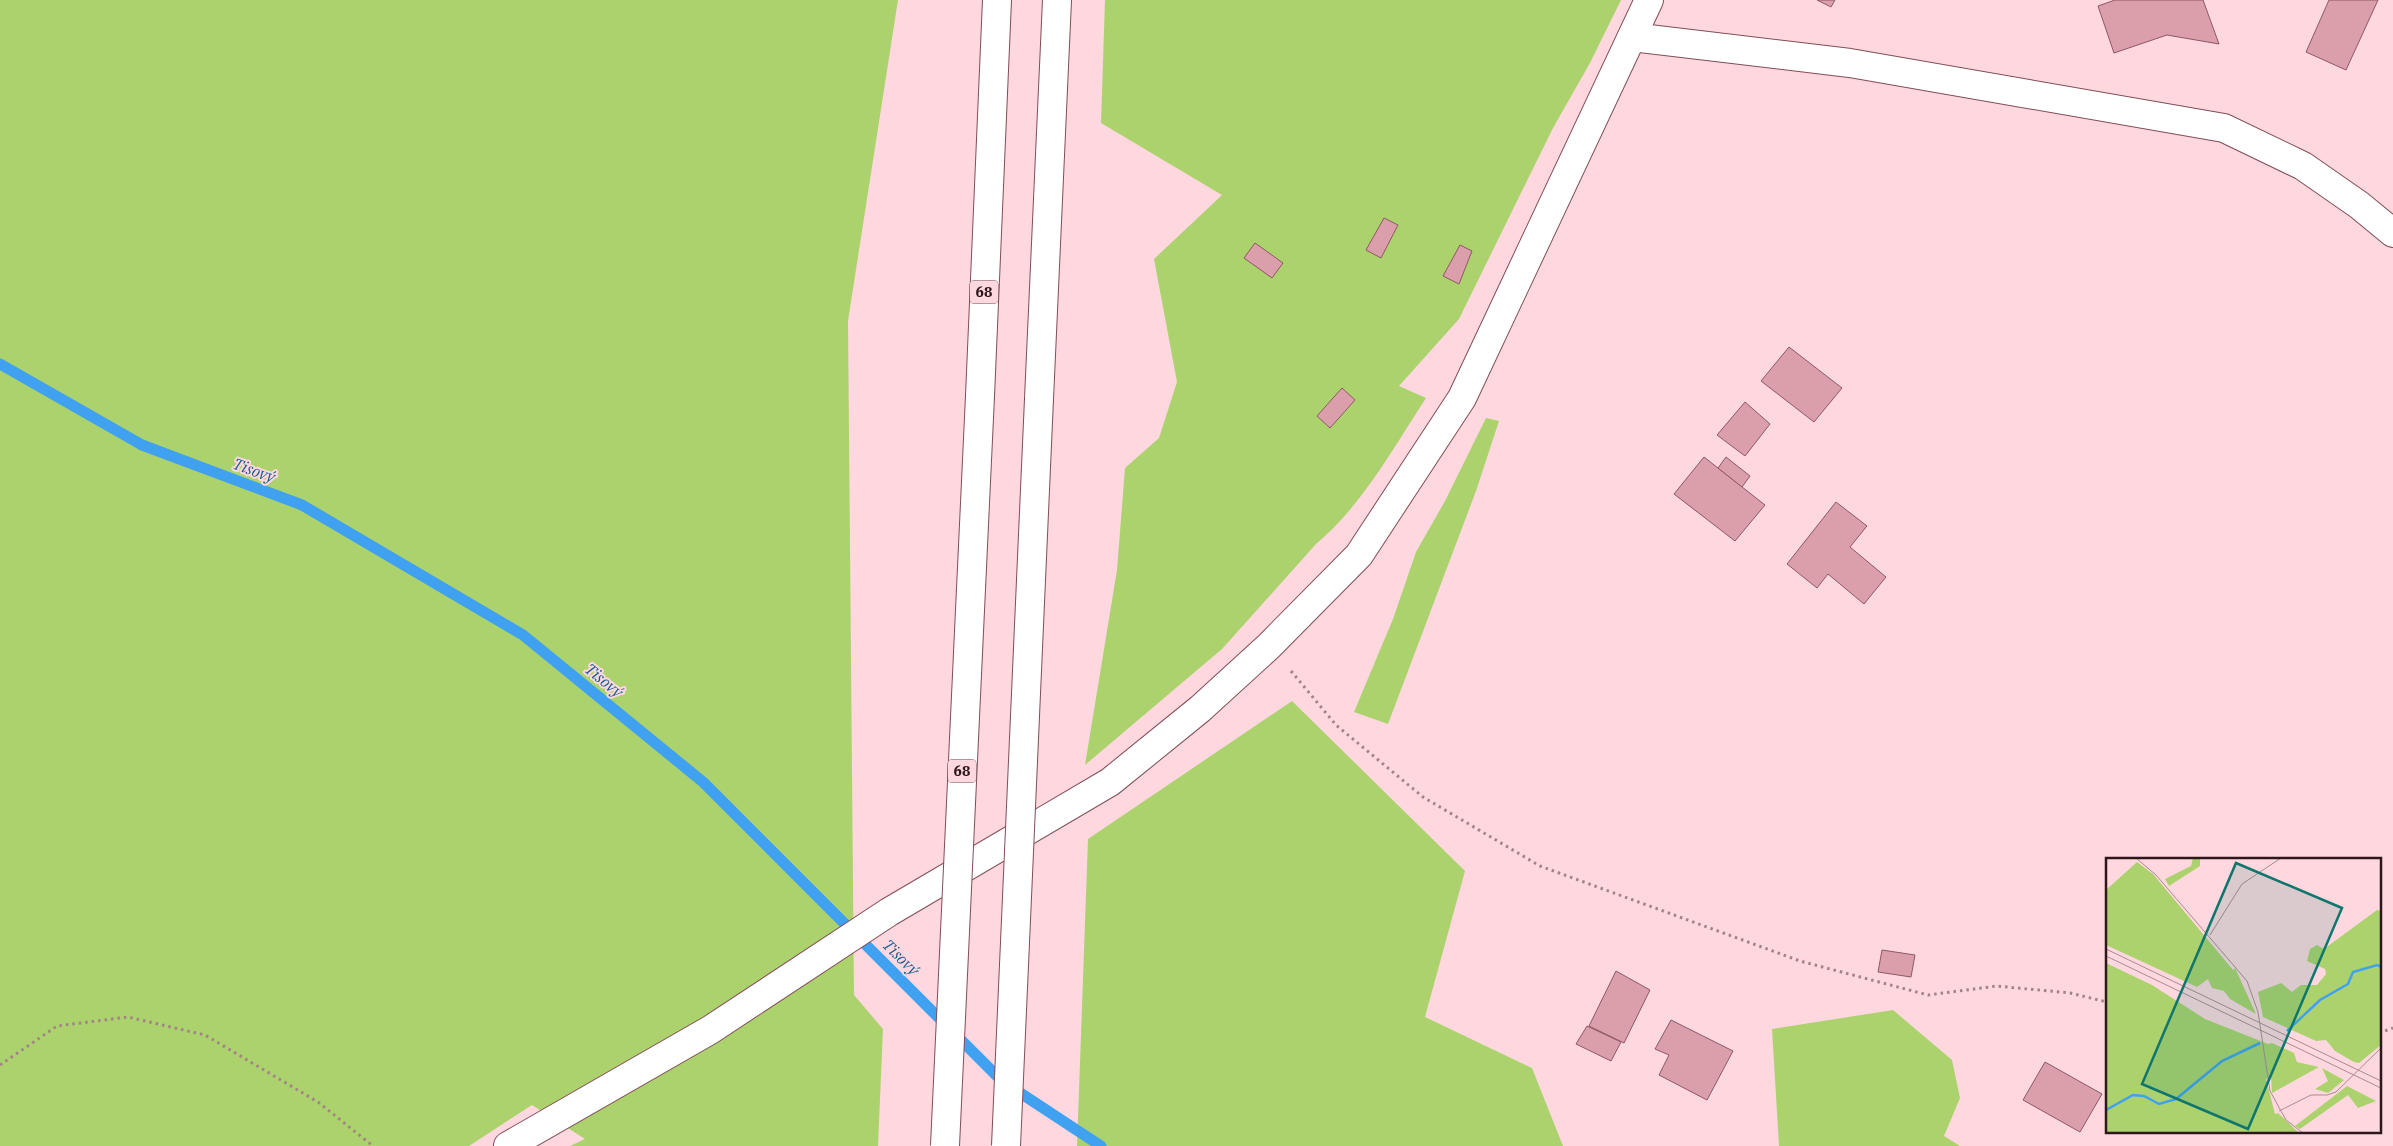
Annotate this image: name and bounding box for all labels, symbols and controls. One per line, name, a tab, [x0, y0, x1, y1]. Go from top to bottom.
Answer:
road number: 68	[970, 280, 998, 304]
water label: Tisový	[230, 453, 279, 487]
water label: Tisový	[581, 659, 628, 702]
road number: 68	[948, 759, 976, 782]
inset map	[2106, 858, 2380, 1134]
water label: Tisový	[879, 935, 925, 981]

